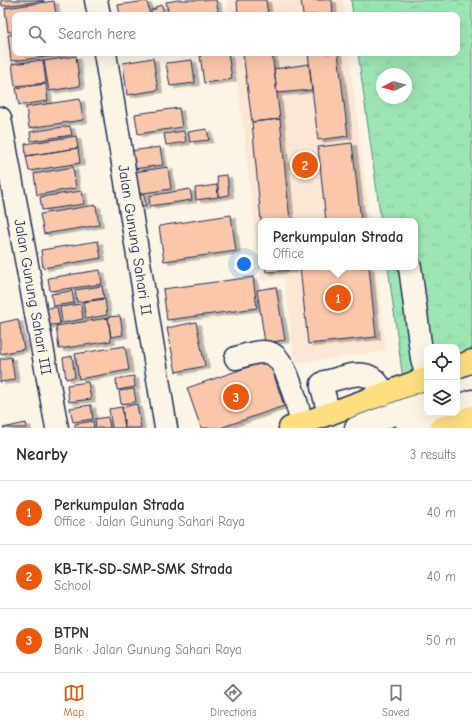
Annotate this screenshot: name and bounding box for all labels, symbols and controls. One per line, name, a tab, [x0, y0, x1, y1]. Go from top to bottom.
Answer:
search box	[12, 12, 460, 56]
icon: search	[26, 23, 48, 45]
text: Search here	[58, 25, 136, 43]
north arrow	[376, 68, 412, 104]
pin: 2	[292, 150, 318, 180]
street label: Jalan Gunung Sahari II	[114, 163, 156, 317]
street label: Jalan Gunung Sahari III	[10, 217, 56, 377]
popup	[258, 218, 418, 270]
text: Perkumpulan Strada	[273, 228, 403, 246]
text: Office	[273, 246, 304, 261]
your location	[234, 254, 254, 274]
pin: 1	[325, 283, 351, 313]
map controls	[424, 344, 460, 416]
button: locate	[424, 344, 460, 380]
button: layers	[424, 380, 460, 416]
pin: 3	[223, 382, 249, 412]
text: Nearby	[16, 445, 67, 464]
text: 3 results	[410, 447, 456, 462]
text: Perkumpulan Strada	[54, 496, 185, 514]
text: 1	[26, 505, 32, 520]
text: 40 m	[427, 505, 456, 520]
text: Office · Jalan Gunung Sahari Raya	[54, 514, 245, 529]
text: KB-TK-SD-SMP-SMK Strada	[54, 560, 233, 578]
text: 2	[26, 569, 32, 584]
text: 40 m	[427, 569, 456, 584]
text: School	[54, 578, 91, 593]
text: BTPN	[54, 624, 89, 642]
text: 3	[26, 633, 32, 648]
text: 50 m	[426, 633, 456, 648]
text: Bank · Jalan Gunung Sahari Raya	[54, 642, 242, 657]
tab: Map	[63, 682, 85, 719]
tab: Directions	[210, 682, 257, 719]
tab: Saved	[382, 682, 409, 719]

